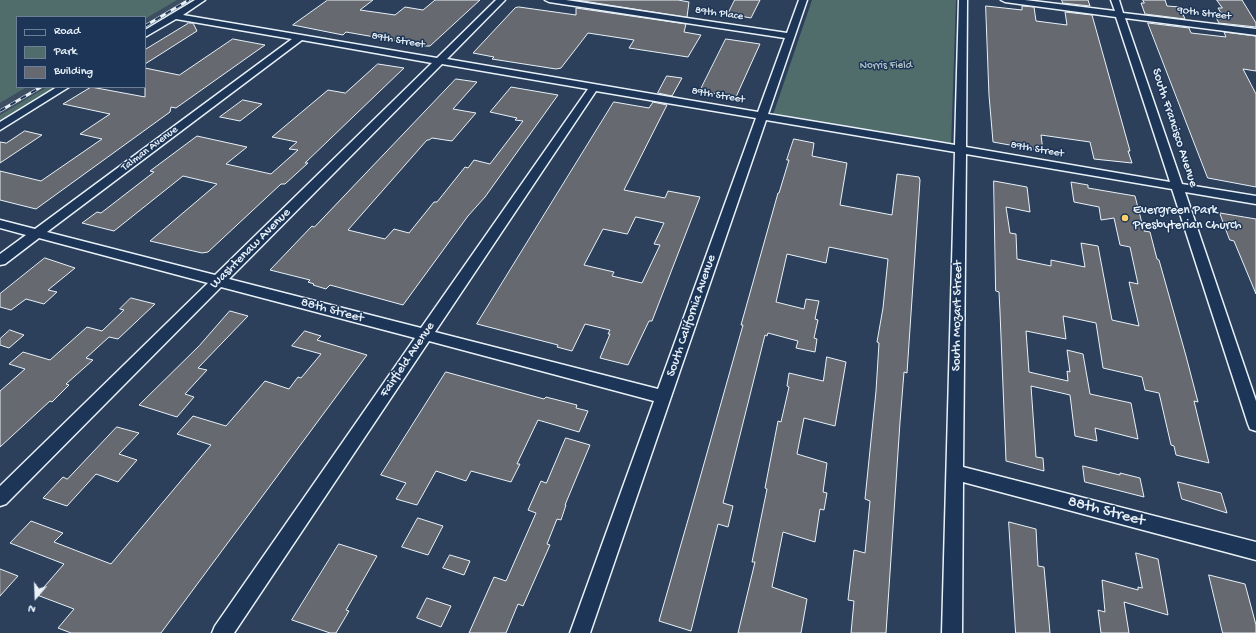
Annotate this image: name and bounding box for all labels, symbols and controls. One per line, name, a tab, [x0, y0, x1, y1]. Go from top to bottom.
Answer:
street label: 89th Place	[694, 4, 744, 24]
street label: 90th Street	[1176, 4, 1232, 24]
legend	[16, 16, 146, 88]
text: Road	[54, 25, 80, 39]
street label: 89th Street	[370, 30, 426, 52]
text: Park	[54, 45, 77, 59]
park label: Norris Field	[860, 59, 912, 73]
text: Building	[54, 65, 93, 79]
street label: South Francisco Avenue	[1147, 66, 1201, 190]
street label: 89th Street	[690, 85, 746, 107]
street label: Talman Avenue	[119, 123, 181, 175]
street label: 89th Street	[1009, 139, 1065, 161]
place label: Evergreen Park Presbyterian Church	[1133, 203, 1242, 234]
street label: Washtenaw Avenue	[207, 205, 295, 293]
marker: Evergreen Park Presbyterian Church	[1120, 213, 1130, 223]
street label: South California Avenue	[664, 253, 720, 379]
street label: South Mozart Street	[949, 261, 967, 371]
street label: 88th Street	[299, 295, 365, 327]
street label: Fairfield Avenue	[377, 319, 439, 401]
street label: 88th Street	[1065, 492, 1147, 532]
north arrow	[16, 577, 56, 617]
text: N	[27, 602, 37, 615]

